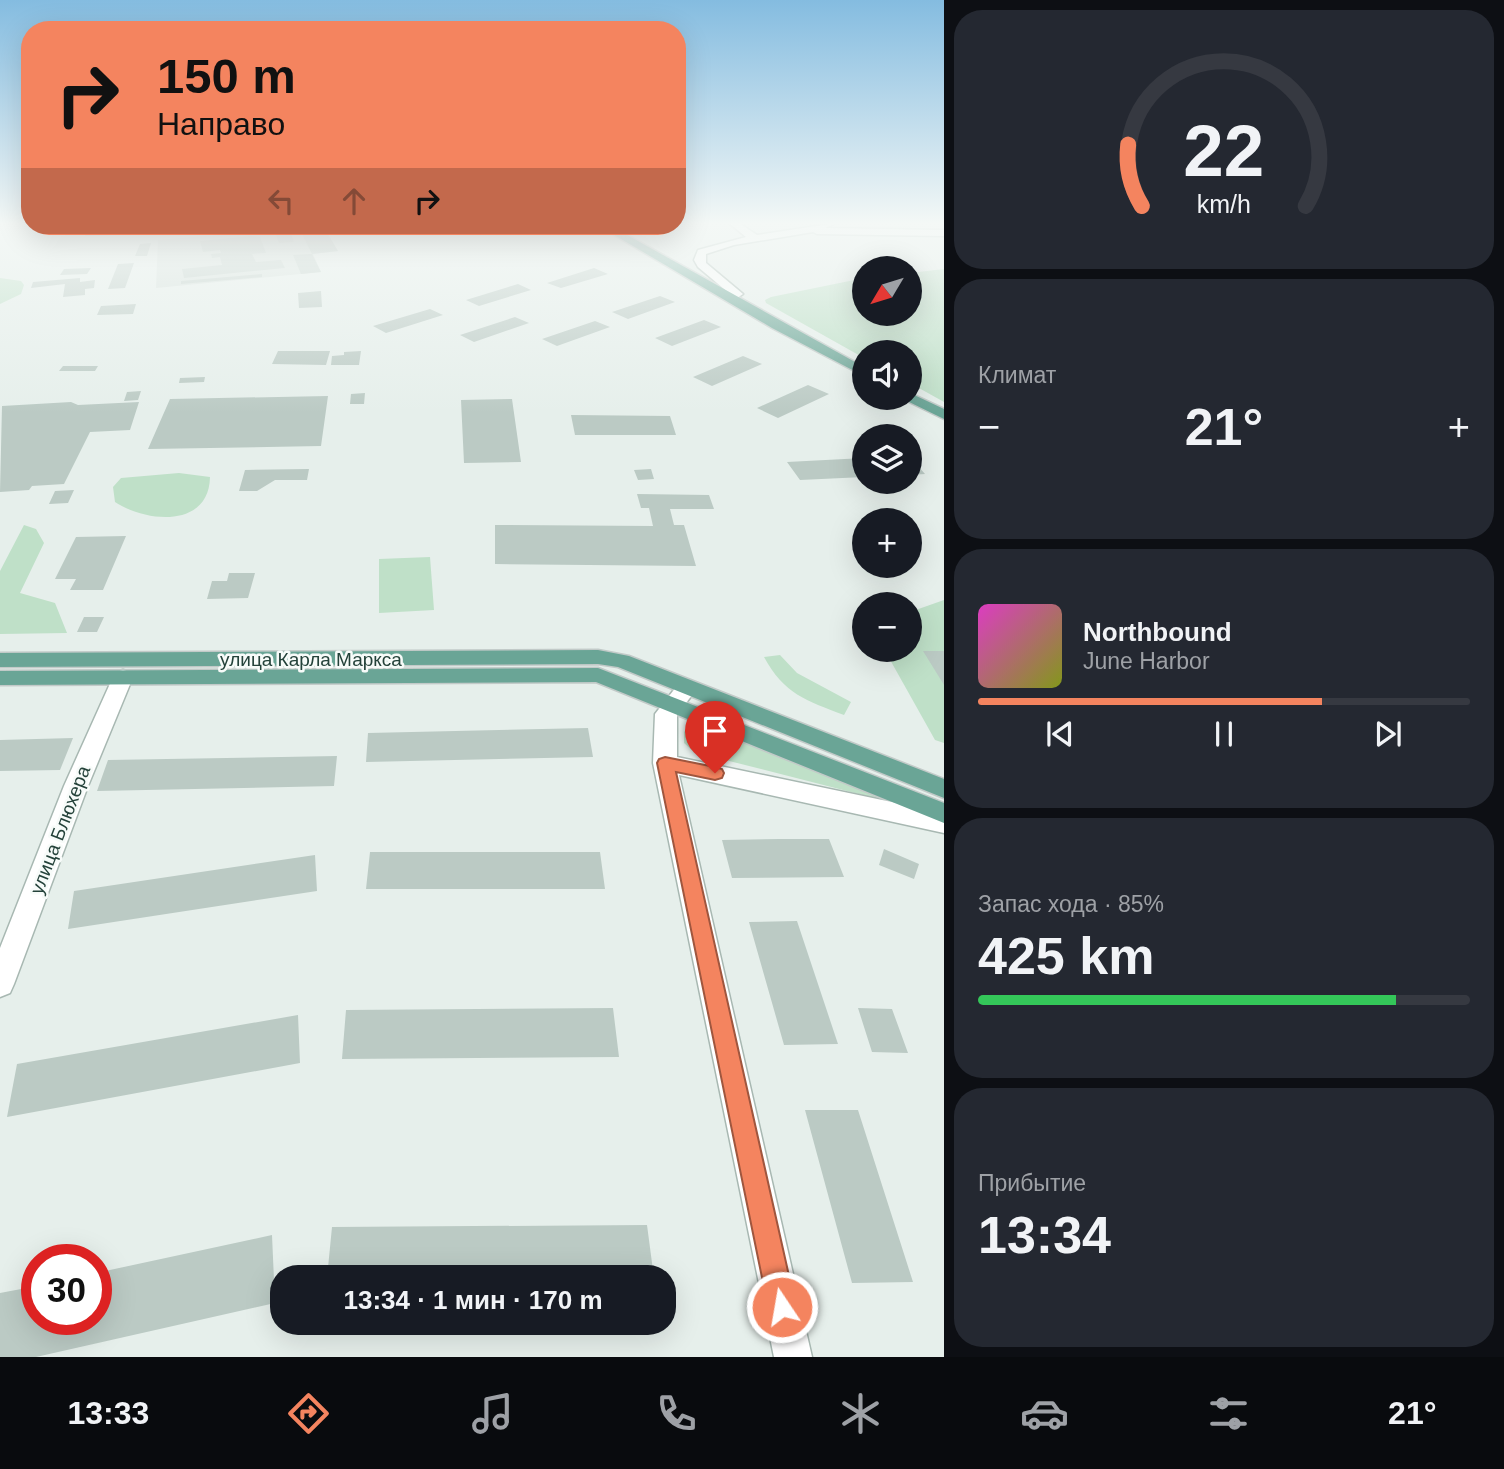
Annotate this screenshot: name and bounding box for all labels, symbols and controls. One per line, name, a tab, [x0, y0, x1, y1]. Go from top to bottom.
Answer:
icon: right	[42, 49, 133, 140]
text: 150 m	[157, 49, 296, 103]
text: Направо	[157, 106, 285, 142]
text: 22	[1184, 110, 1264, 191]
icon: left	[262, 182, 300, 220]
icon: ahead	[335, 182, 373, 220]
icon: right	[408, 182, 446, 220]
text: km/h	[1197, 190, 1251, 218]
north arrow	[852, 256, 922, 326]
map controls	[852, 256, 922, 662]
button: sound	[852, 340, 922, 410]
text: Климат	[978, 362, 1056, 388]
text: 21°	[1185, 398, 1263, 456]
text: −	[978, 406, 1000, 448]
text: +	[1448, 406, 1470, 448]
button: layers	[852, 424, 922, 494]
button: +	[852, 508, 922, 578]
button: −	[852, 592, 922, 662]
text: Northbound	[1083, 617, 1232, 647]
text: June Harbor	[1083, 648, 1210, 674]
street label: улица Карла Маркса	[220, 649, 402, 670]
pin	[685, 701, 745, 773]
icon: arrive	[696, 712, 734, 750]
icon: previous	[1041, 715, 1079, 753]
icon: pause	[1205, 715, 1243, 753]
icon: next	[1369, 715, 1407, 753]
street label: улица Блюхера	[26, 762, 94, 897]
text: Запас хода · 85%	[978, 891, 1164, 917]
text: 425 km	[978, 927, 1154, 985]
text: Прибытие	[978, 1170, 1086, 1196]
text: 13:34	[978, 1206, 1111, 1264]
speed limit sign: 30	[21, 1244, 112, 1335]
position arrow	[745, 1270, 819, 1344]
text: 13:34 · 1 мин · 170 m	[343, 1285, 603, 1315]
icon: directions	[284, 1389, 333, 1438]
icon: music	[468, 1389, 517, 1438]
icon: phone	[652, 1389, 701, 1438]
icon: climate	[836, 1389, 885, 1438]
icon: car	[1020, 1389, 1069, 1438]
icon: filters	[1204, 1389, 1253, 1438]
text: 13:33	[67, 1395, 149, 1431]
text: 21°	[1388, 1395, 1437, 1431]

